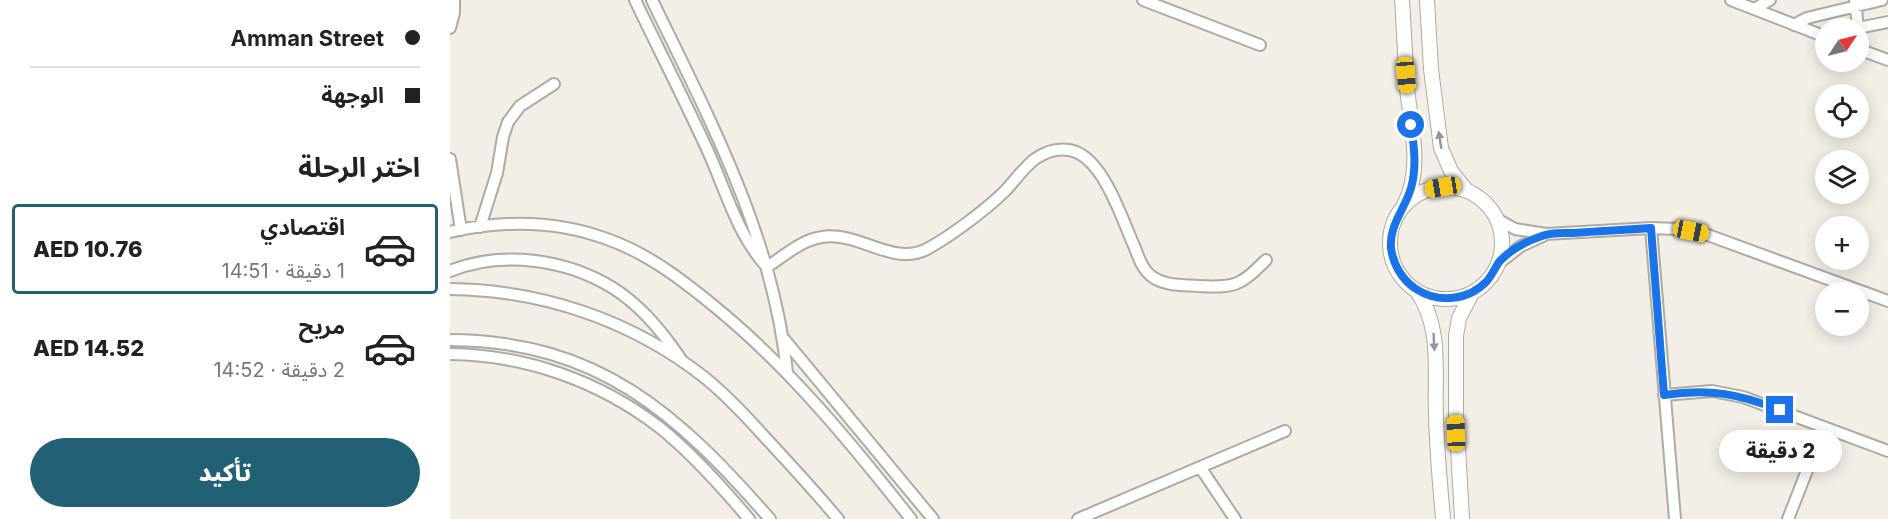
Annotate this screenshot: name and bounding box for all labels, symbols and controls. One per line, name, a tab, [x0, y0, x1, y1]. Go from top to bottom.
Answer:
north arrow	[1815, 18, 1869, 72]
map controls	[1815, 18, 1869, 336]
text: Amman Street	[231, 25, 384, 51]
car	[1395, 56, 1417, 94]
text: الوجهة	[321, 82, 384, 108]
button: locate	[1815, 84, 1869, 138]
route start	[1397, 111, 1424, 138]
one-way arrow	[1436, 130, 1445, 149]
button: layers	[1815, 150, 1869, 204]
text: اختر الرحلة	[298, 151, 420, 184]
car	[1424, 175, 1462, 199]
text: اقتصادي	[260, 214, 345, 240]
button: +	[1815, 216, 1869, 270]
car	[1672, 219, 1710, 243]
icon: car	[363, 222, 417, 276]
text: AED 10.76	[33, 236, 143, 262]
text: 1 دقيقة · 14:51	[222, 259, 345, 283]
button: −	[1815, 282, 1869, 336]
text: مريح	[299, 313, 345, 339]
icon: car	[363, 321, 417, 375]
one-way arrow	[1430, 333, 1439, 352]
text: AED 14.52	[33, 335, 144, 361]
text: 2 دقيقة · 14:52	[213, 358, 345, 382]
route end	[1766, 396, 1793, 423]
car	[1446, 415, 1466, 451]
callout: 2 دقيقة	[1718, 431, 1842, 473]
button: تأكيد	[30, 438, 420, 507]
text: 2 دقيقة	[1746, 439, 1815, 463]

